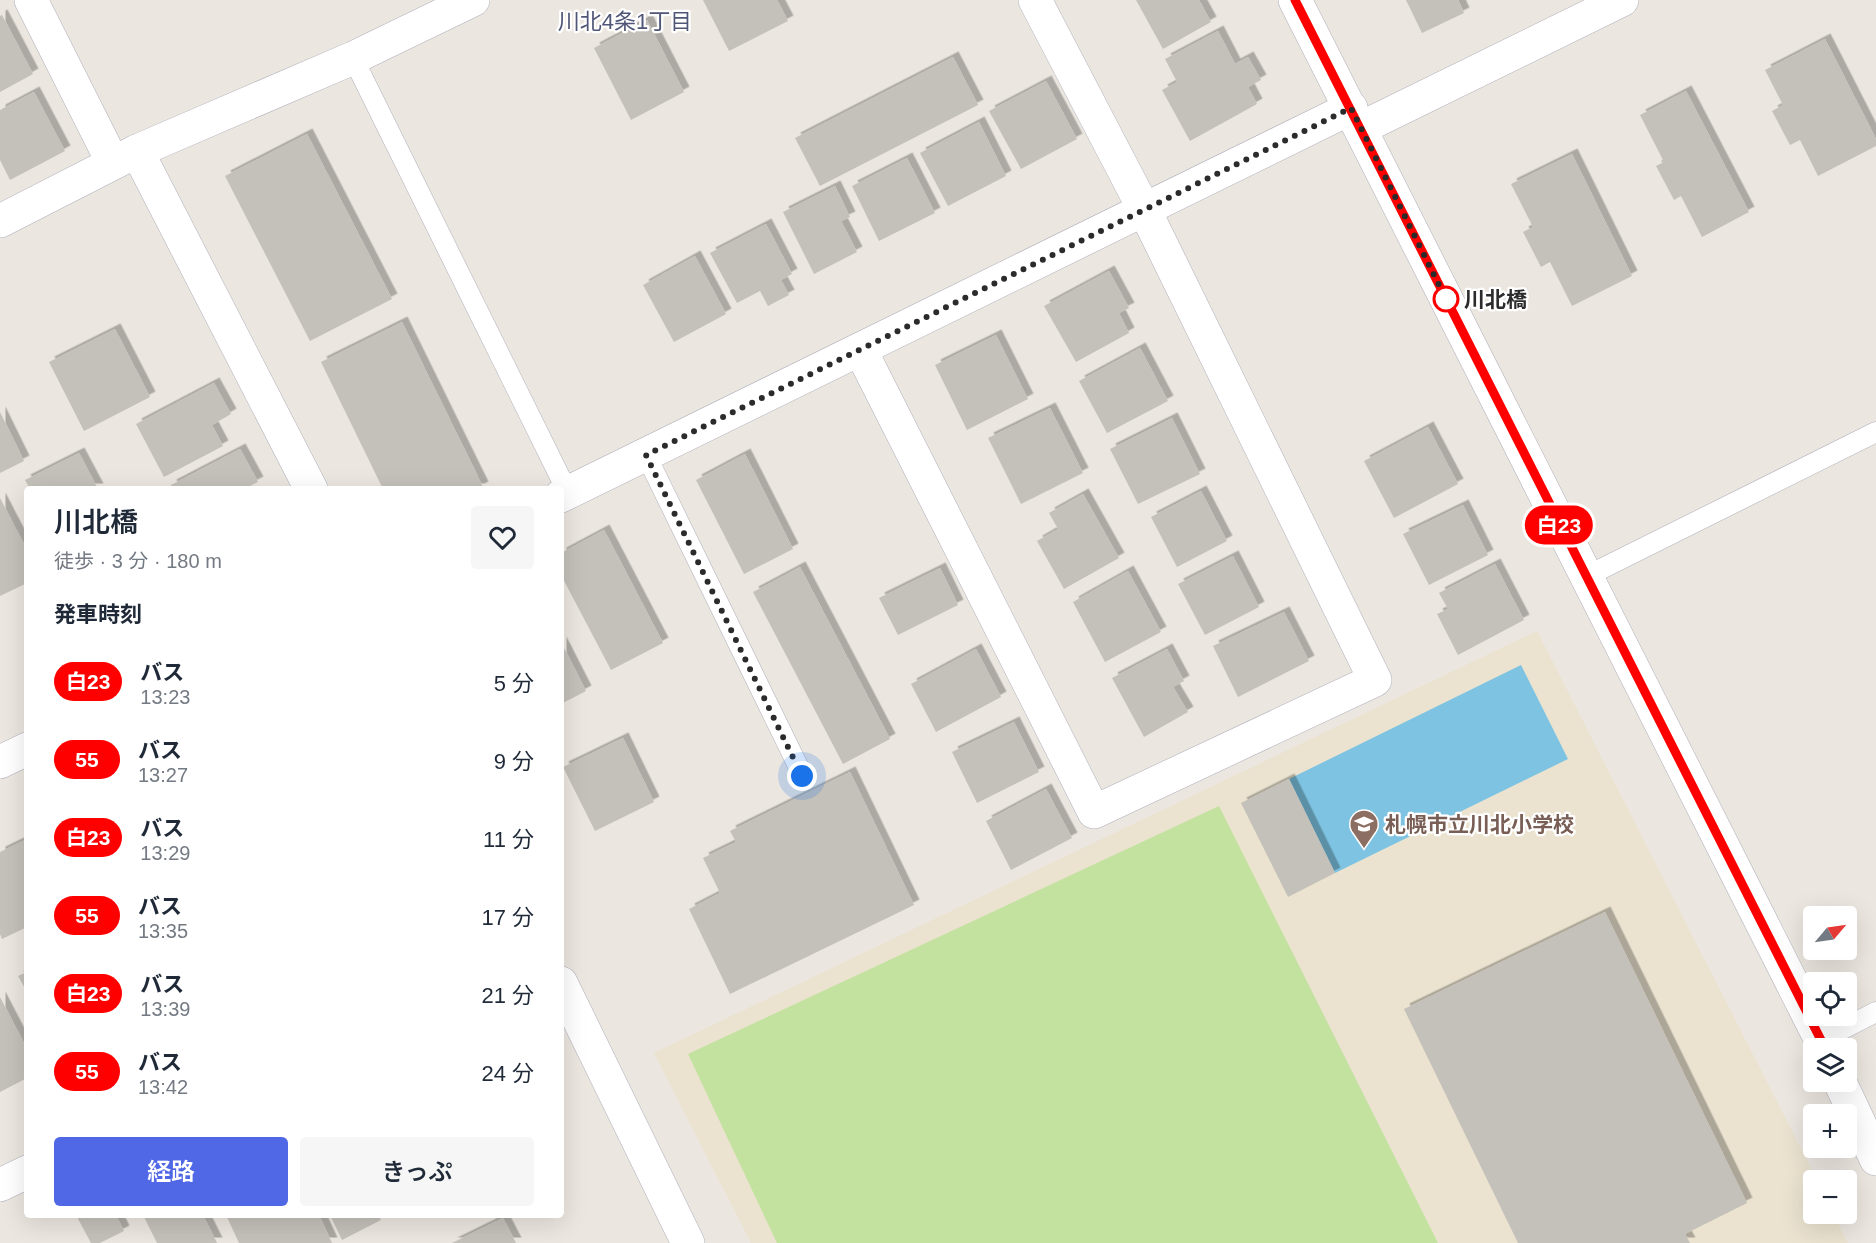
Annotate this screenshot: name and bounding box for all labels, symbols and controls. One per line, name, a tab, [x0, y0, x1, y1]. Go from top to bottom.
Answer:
district label: 川北4条1丁目	[558, 9, 692, 34]
marker: 川北橋	[1433, 286, 1459, 312]
place label: 川北橋	[1464, 288, 1527, 311]
button: heart	[471, 506, 534, 569]
line badge: 白23	[1524, 506, 1594, 544]
text: 川北橋	[54, 507, 138, 538]
text: 白23	[1537, 514, 1581, 537]
text: 徒歩 · 3 分 · 180 m	[54, 550, 222, 572]
text: 発車時刻	[54, 602, 142, 627]
text: バス	[140, 660, 184, 685]
text: 白23	[66, 670, 110, 693]
text: 5 分	[494, 671, 534, 696]
text: 13:23	[140, 686, 190, 708]
text: バス	[138, 738, 182, 763]
text: 55	[75, 748, 99, 771]
text: 9 分	[494, 749, 534, 774]
your location	[787, 761, 817, 791]
text: 13:27	[138, 764, 188, 786]
school or university icon: 札幌市立川北小学校	[1348, 808, 1380, 850]
place label: 札幌市立川北小学校	[1385, 813, 1574, 836]
text: バス	[140, 816, 184, 841]
text: 白23	[66, 826, 110, 849]
text: 11 分	[483, 827, 534, 852]
text: 13:29	[140, 842, 190, 864]
text: バス	[138, 894, 182, 919]
text: 55	[75, 904, 99, 927]
text: 17 分	[481, 905, 534, 930]
north arrow	[1803, 906, 1857, 960]
map controls	[1803, 906, 1857, 1224]
text: 13:35	[138, 920, 188, 942]
text: バス	[140, 972, 184, 997]
button: locate	[1803, 972, 1857, 1026]
text: 白23	[66, 982, 110, 1005]
text: 21 分	[481, 983, 534, 1008]
text: 13:39	[140, 998, 190, 1020]
button: layers	[1803, 1038, 1857, 1092]
text: バス	[138, 1050, 182, 1075]
text: 55	[75, 1060, 99, 1083]
text: 24 分	[481, 1061, 534, 1086]
text: 13:42	[138, 1076, 188, 1098]
button: +	[1803, 1104, 1857, 1158]
button: 経路	[54, 1137, 288, 1206]
button: きっぷ	[300, 1137, 534, 1206]
button: −	[1803, 1170, 1857, 1224]

